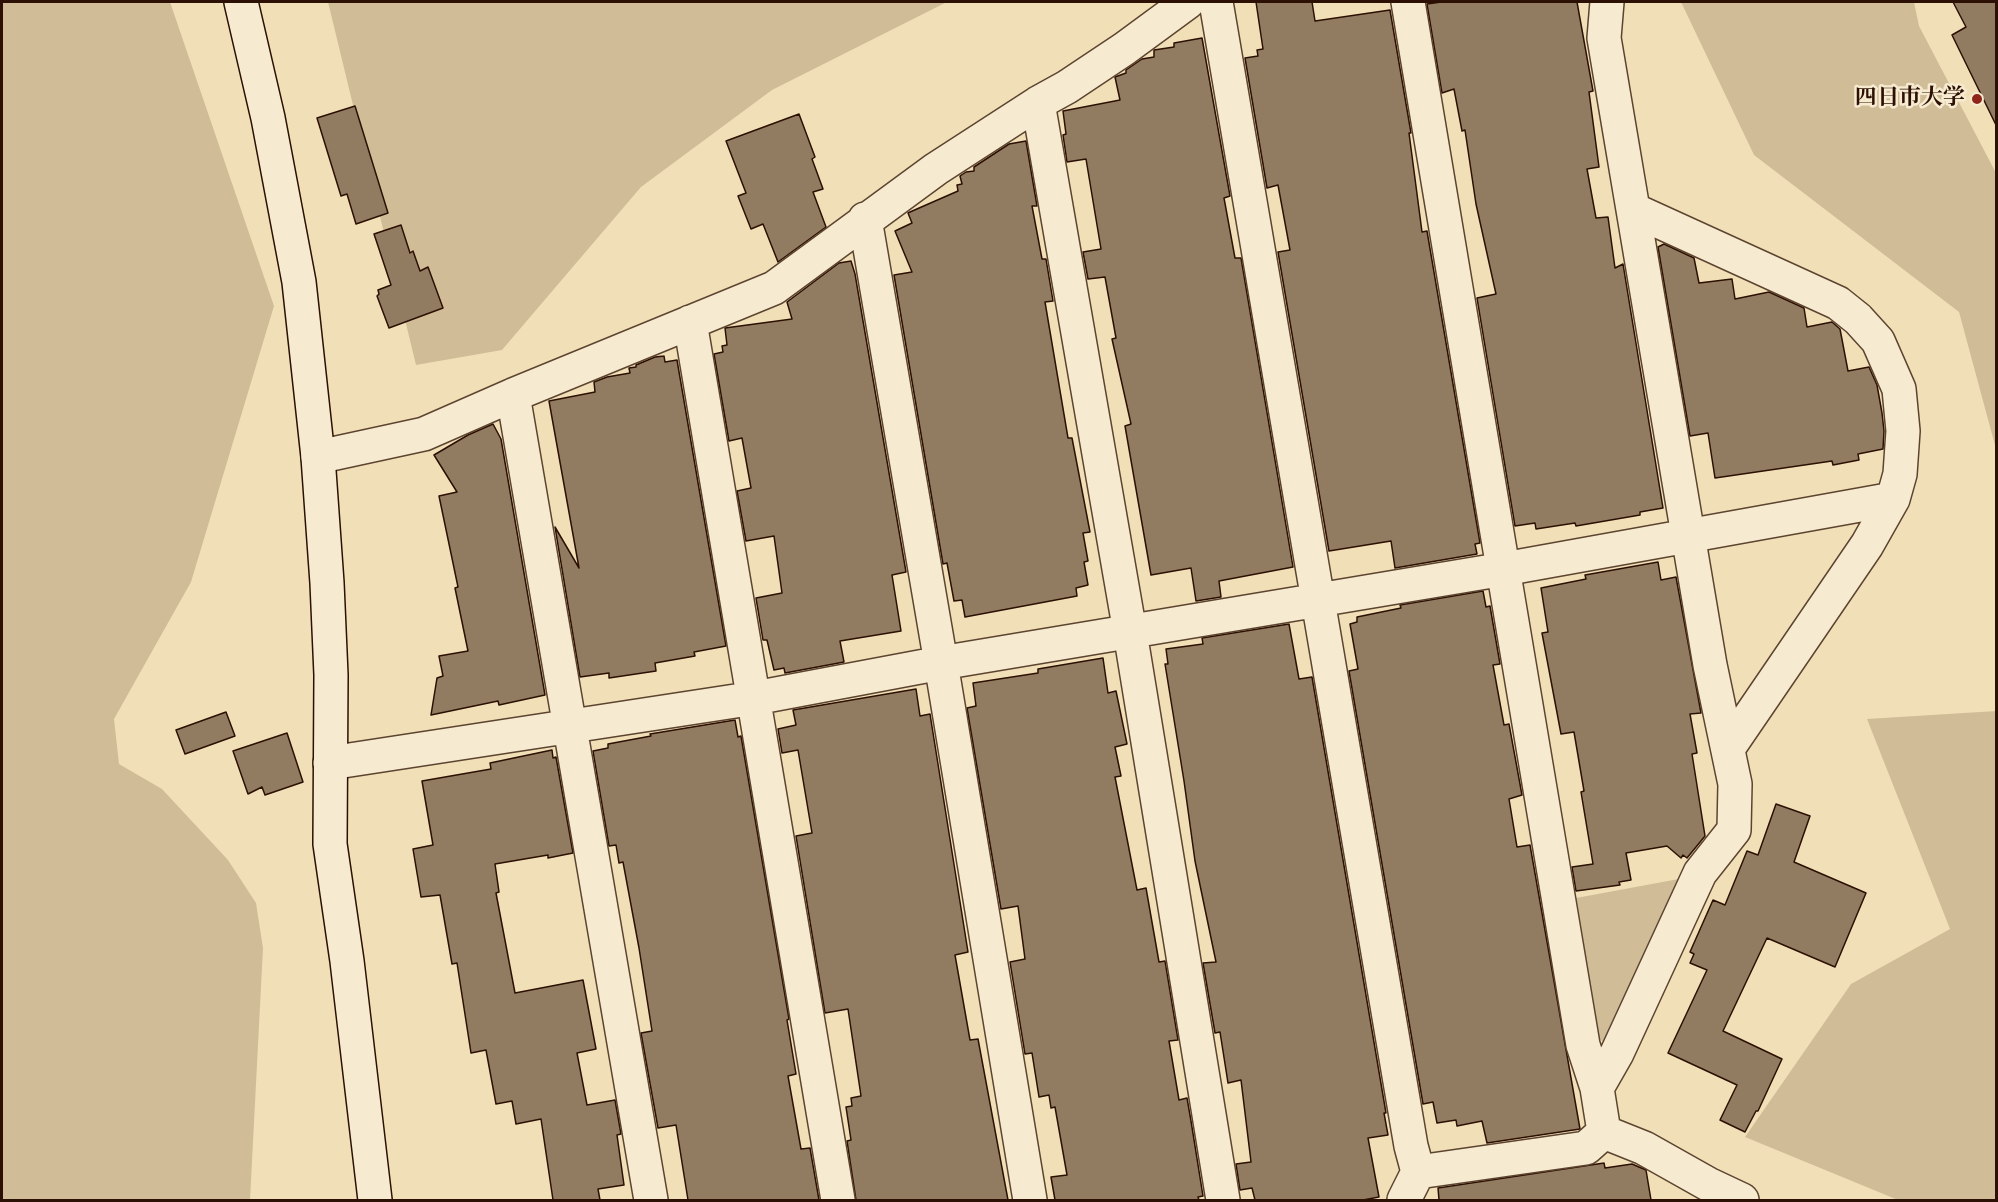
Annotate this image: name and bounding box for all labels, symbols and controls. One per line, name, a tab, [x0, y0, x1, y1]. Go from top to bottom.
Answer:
place label: 四日市大学	[1855, 86, 1965, 112]
marker: 四日市大学	[1970, 92, 1984, 106]

